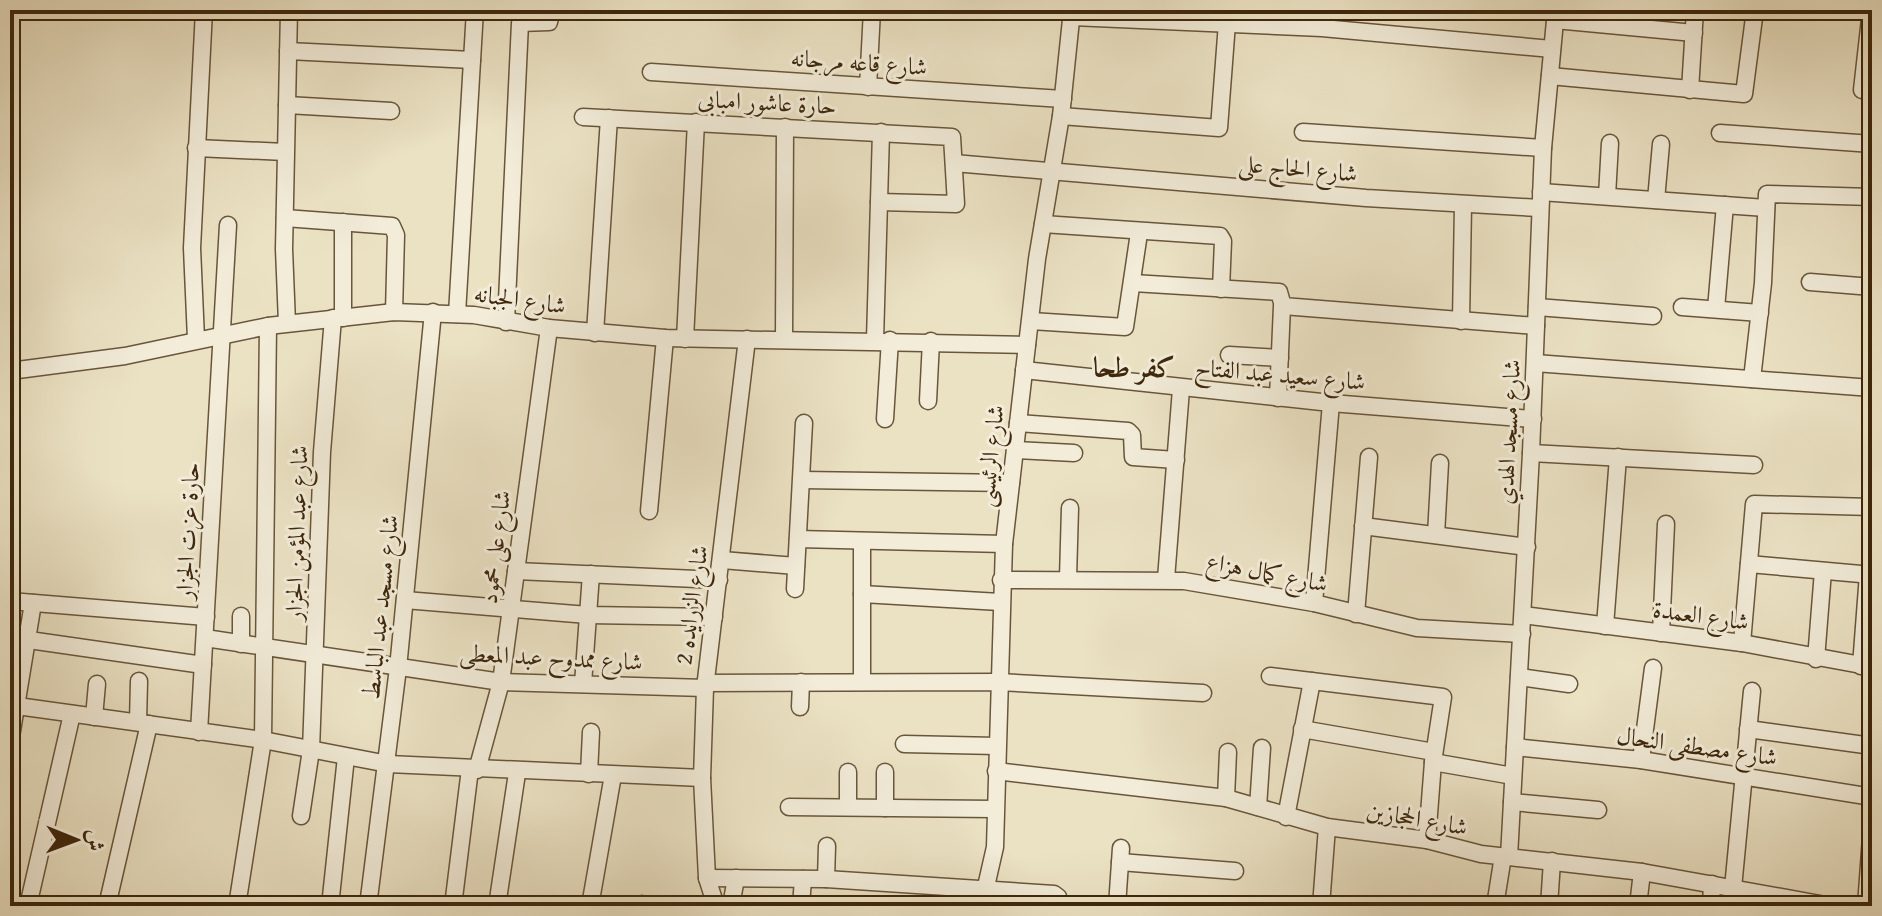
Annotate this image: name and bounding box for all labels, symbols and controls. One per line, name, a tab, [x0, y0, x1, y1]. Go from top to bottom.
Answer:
street label: شارع قاعه مرجانه	[789, 40, 928, 87]
street label: حارة عاشور امبابى	[697, 81, 837, 123]
street label: شارع الحاج على	[1237, 145, 1359, 195]
street label: شارع الجبانه	[471, 275, 568, 326]
district label: كفر طحا	[1093, 346, 1175, 387]
street label: شارع سعيد عبد الفتاح	[1193, 349, 1367, 403]
street label: شارع مسجد الهدي	[1487, 359, 1532, 506]
street label: شارع الرئيسى	[967, 403, 1016, 509]
street label: شارع عبد المؤمن الجزار	[275, 445, 320, 623]
street label: حارة عزت الجزار	[166, 461, 208, 603]
street label: شارع على محمود	[471, 488, 522, 606]
street label: شارع مسجد عبد الباسط	[353, 513, 410, 701]
street label: شارع الزرايده 2	[665, 543, 720, 668]
street label: شارع كمال هزاع	[1203, 543, 1331, 604]
street label: شارع العمدة	[1650, 591, 1751, 642]
street label: شارع ممدوح عبد المعطى	[458, 635, 644, 683]
street label: شارع مصطفى النحال	[1614, 717, 1780, 778]
street label: شارع الحجازين	[1363, 792, 1470, 847]
north arrow	[36, 800, 116, 880]
text: ش	[80, 829, 112, 852]

